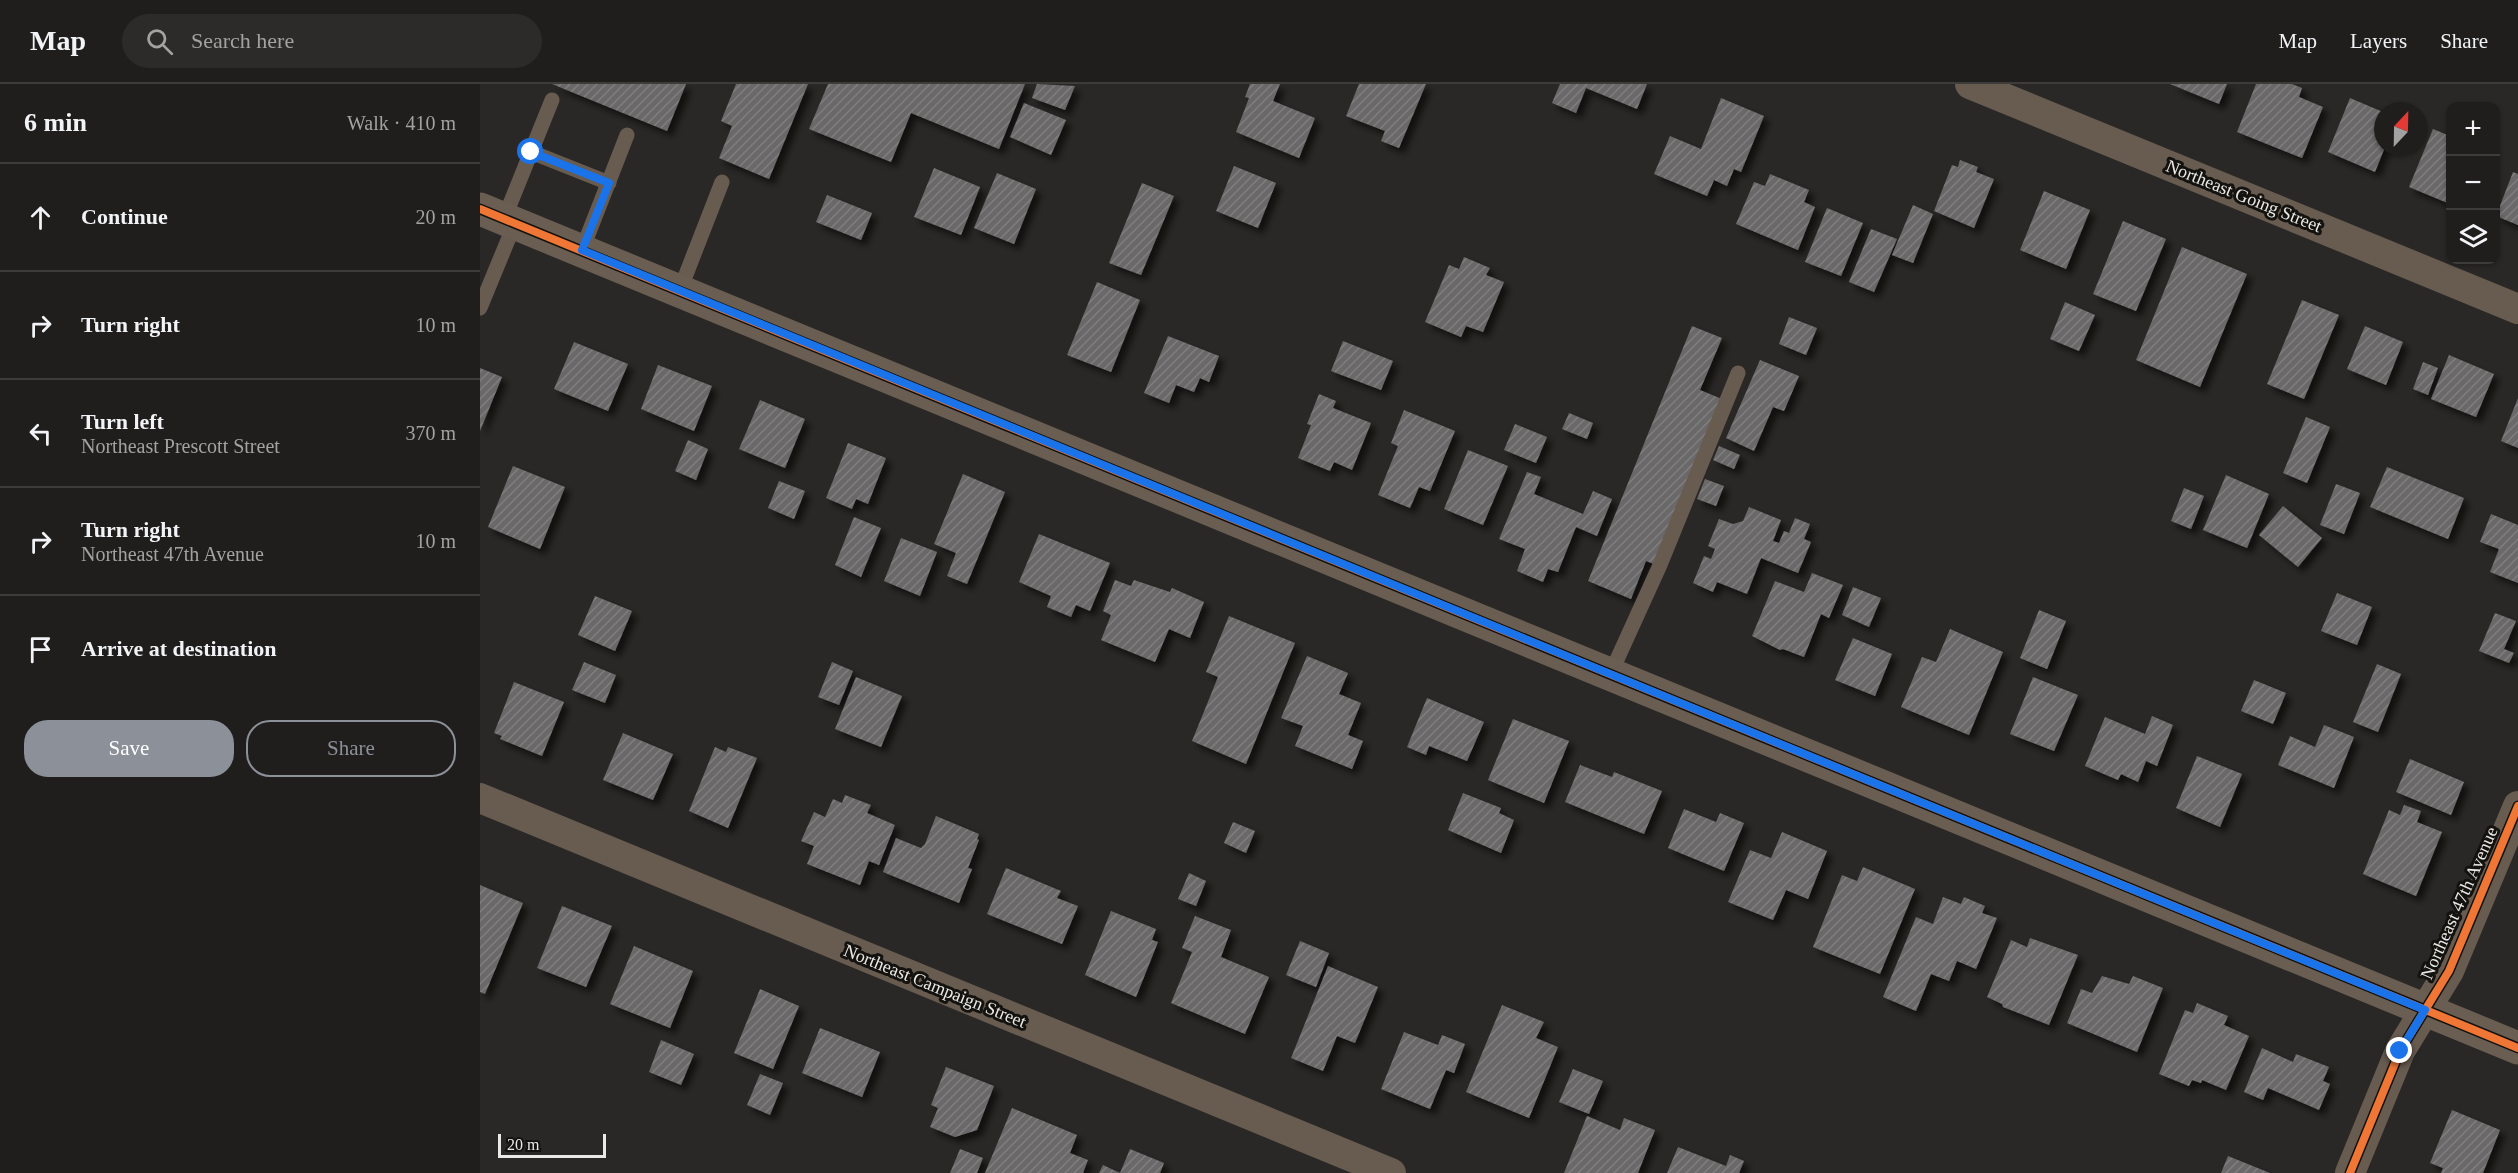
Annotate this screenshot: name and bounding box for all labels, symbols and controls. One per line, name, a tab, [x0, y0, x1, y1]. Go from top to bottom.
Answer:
search box	[122, 14, 542, 68]
text: Map	[30, 25, 86, 56]
icon: search	[143, 25, 176, 58]
text: Search here	[191, 28, 294, 53]
text: Map	[2279, 29, 2317, 53]
text: Layers	[2350, 29, 2407, 53]
text: Share	[2440, 29, 2488, 53]
north arrow	[2374, 102, 2428, 156]
map controls	[2446, 102, 2500, 264]
button: +	[2446, 102, 2500, 156]
text: 6 min	[24, 108, 87, 137]
text: Walk · 410 m	[347, 112, 456, 134]
route start	[517, 138, 543, 164]
street label: Northeast Going Street	[2163, 156, 2325, 236]
button: −	[2446, 156, 2500, 210]
icon: ahead	[24, 201, 57, 234]
text: Continue	[81, 204, 168, 229]
text: 20 m	[415, 206, 456, 228]
button: layers	[2446, 210, 2500, 264]
icon: right	[24, 309, 57, 342]
text: Turn right	[81, 312, 180, 337]
text: 10 m	[415, 314, 456, 336]
text: Turn left	[81, 409, 164, 434]
icon: left	[24, 417, 57, 450]
text: 370 m	[405, 422, 456, 444]
text: Northeast Prescott Street	[81, 435, 280, 457]
text: Turn right	[81, 517, 180, 542]
icon: right	[24, 525, 57, 558]
text: 10 m	[415, 530, 456, 552]
text: Northeast 47th Avenue	[81, 543, 264, 565]
icon: arrive	[24, 633, 57, 666]
text: Arrive at destination	[81, 636, 277, 661]
button: Save	[24, 720, 234, 777]
button: Share	[246, 720, 456, 777]
street label: Northeast 47th Avenue	[2416, 824, 2502, 982]
street label: Northeast Campaign Street	[841, 940, 1029, 1032]
route end	[2386, 1037, 2412, 1063]
scale bar	[498, 1131, 606, 1158]
text: 20 m	[507, 1136, 539, 1153]

